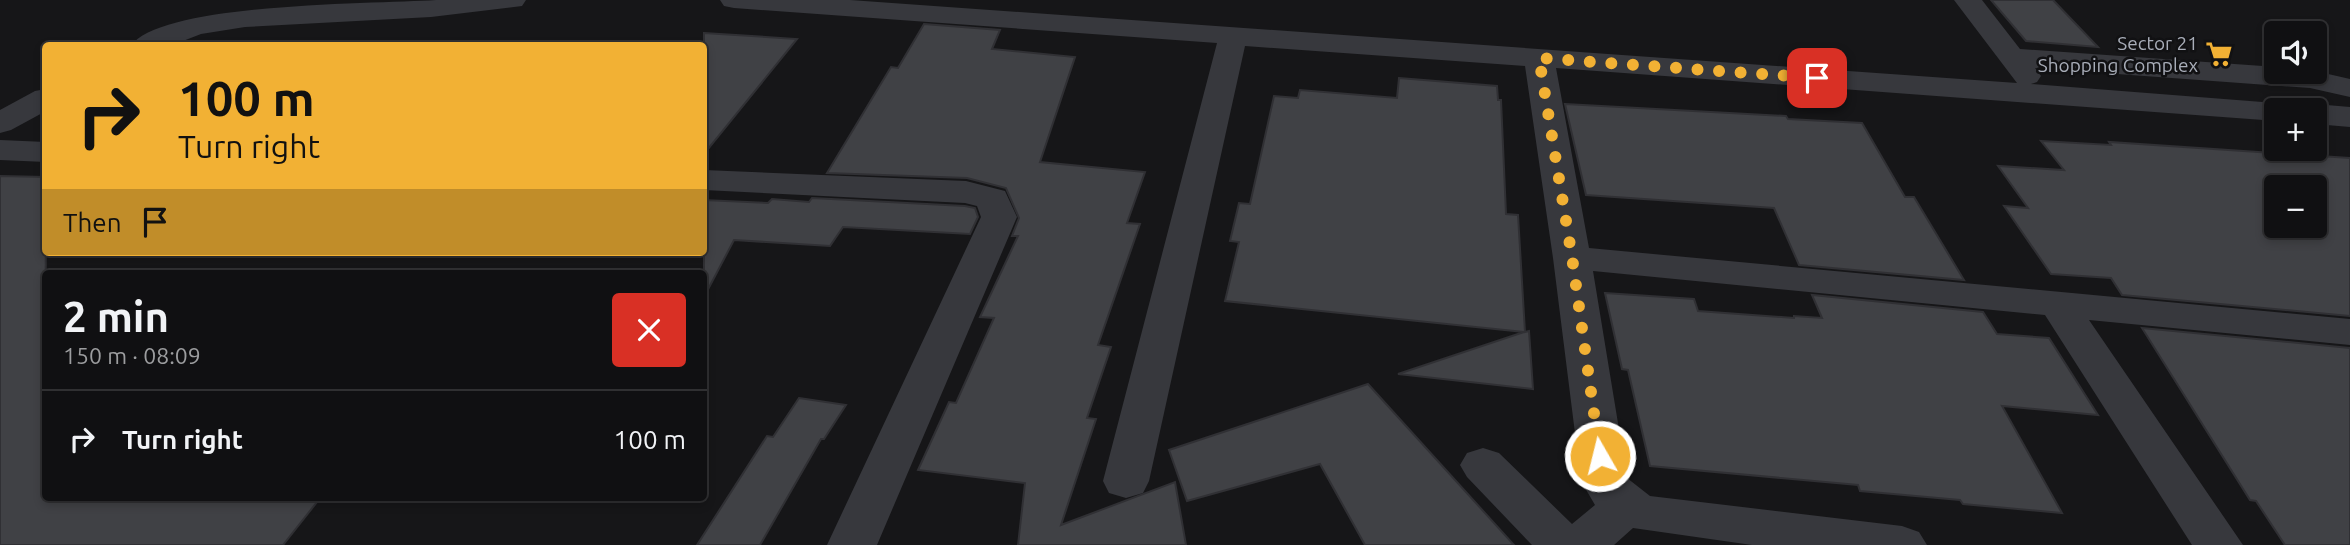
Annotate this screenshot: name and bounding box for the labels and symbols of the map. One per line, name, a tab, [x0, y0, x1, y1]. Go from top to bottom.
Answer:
place label: Sector 21 Shopping Complex	[2038, 32, 2198, 76]
supermarket icon: Sector 21 Shopping Complex	[2204, 39, 2234, 69]
pin	[1787, 48, 1847, 108]
position arrow	[1563, 419, 1637, 493]

